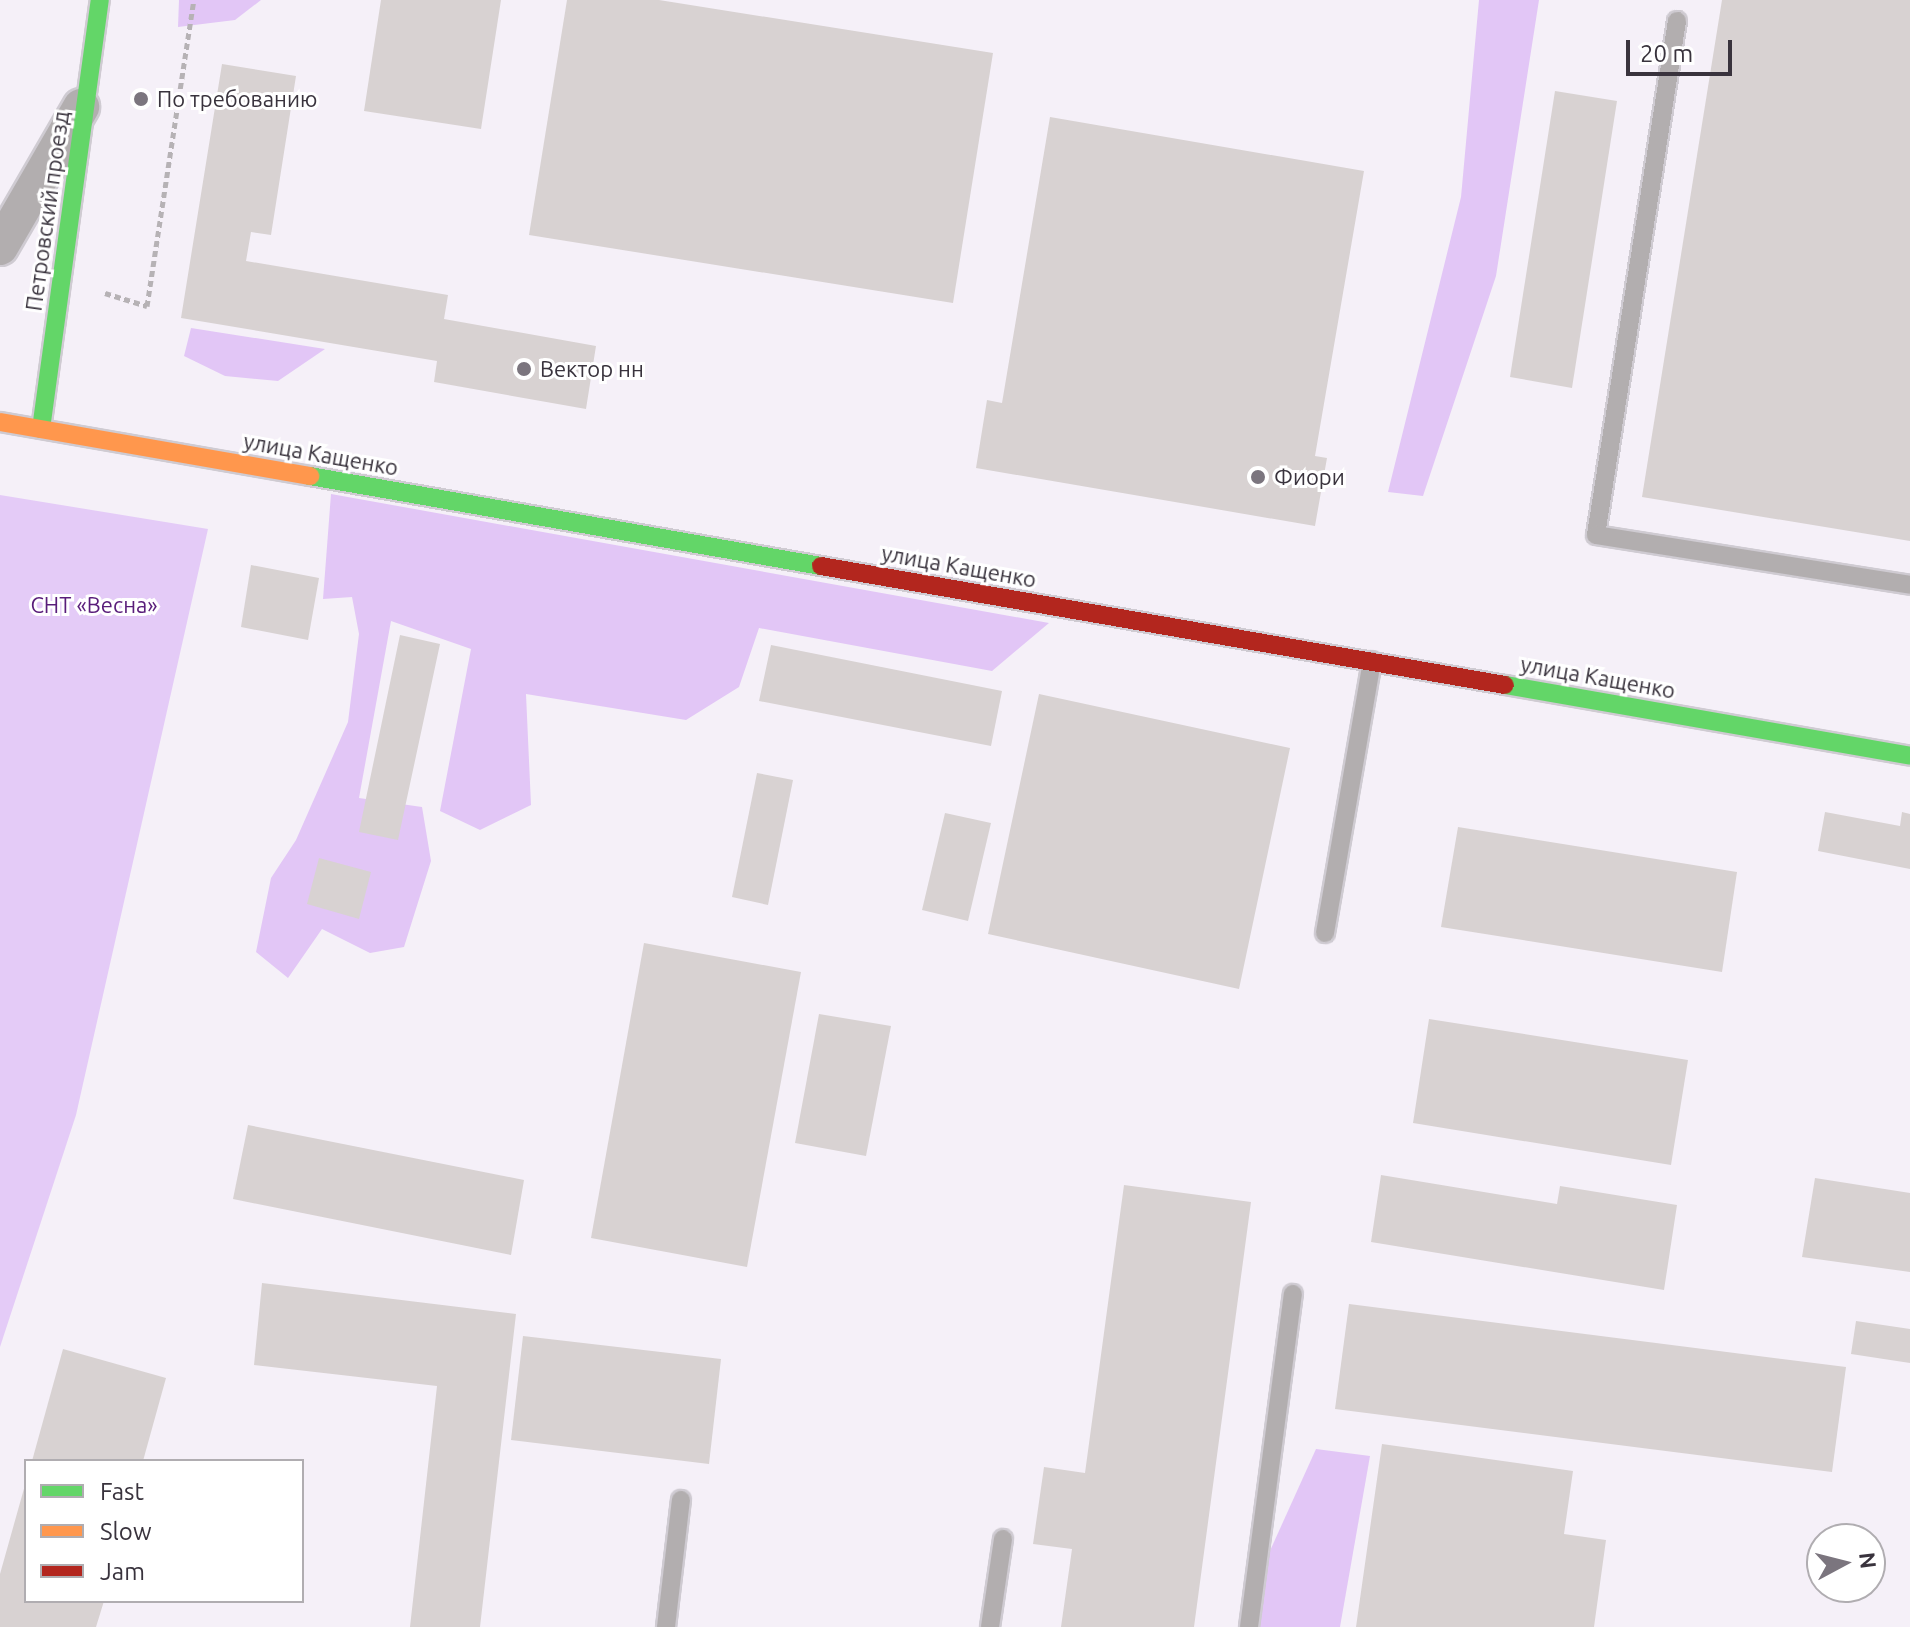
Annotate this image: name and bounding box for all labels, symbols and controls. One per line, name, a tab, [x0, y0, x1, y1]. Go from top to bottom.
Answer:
scale bar	[1630, 24, 1736, 74]
text: 20 m	[1640, 40, 1693, 67]
place label: По требованию	[157, 86, 317, 112]
marker: По требованию	[132, 90, 150, 108]
street label: Петровский проезд	[20, 109, 74, 313]
place label: Вектор нн	[540, 356, 644, 382]
marker: Вектор нн	[515, 360, 533, 378]
street label: улица Кащенко	[242, 427, 400, 481]
place label: Фиори	[1274, 464, 1345, 490]
marker: Фиори	[1249, 468, 1267, 486]
street label: улица Кащенко	[880, 539, 1038, 593]
park label: СНТ «Весна»	[30, 592, 158, 618]
street label: улица Кащенко	[1519, 650, 1677, 704]
legend	[24, 1459, 304, 1603]
text: Fast	[100, 1478, 144, 1505]
text: Slow	[100, 1518, 152, 1545]
north arrow	[1806, 1523, 1886, 1603]
text: N	[1855, 1551, 1882, 1570]
text: Jam	[100, 1558, 145, 1585]

